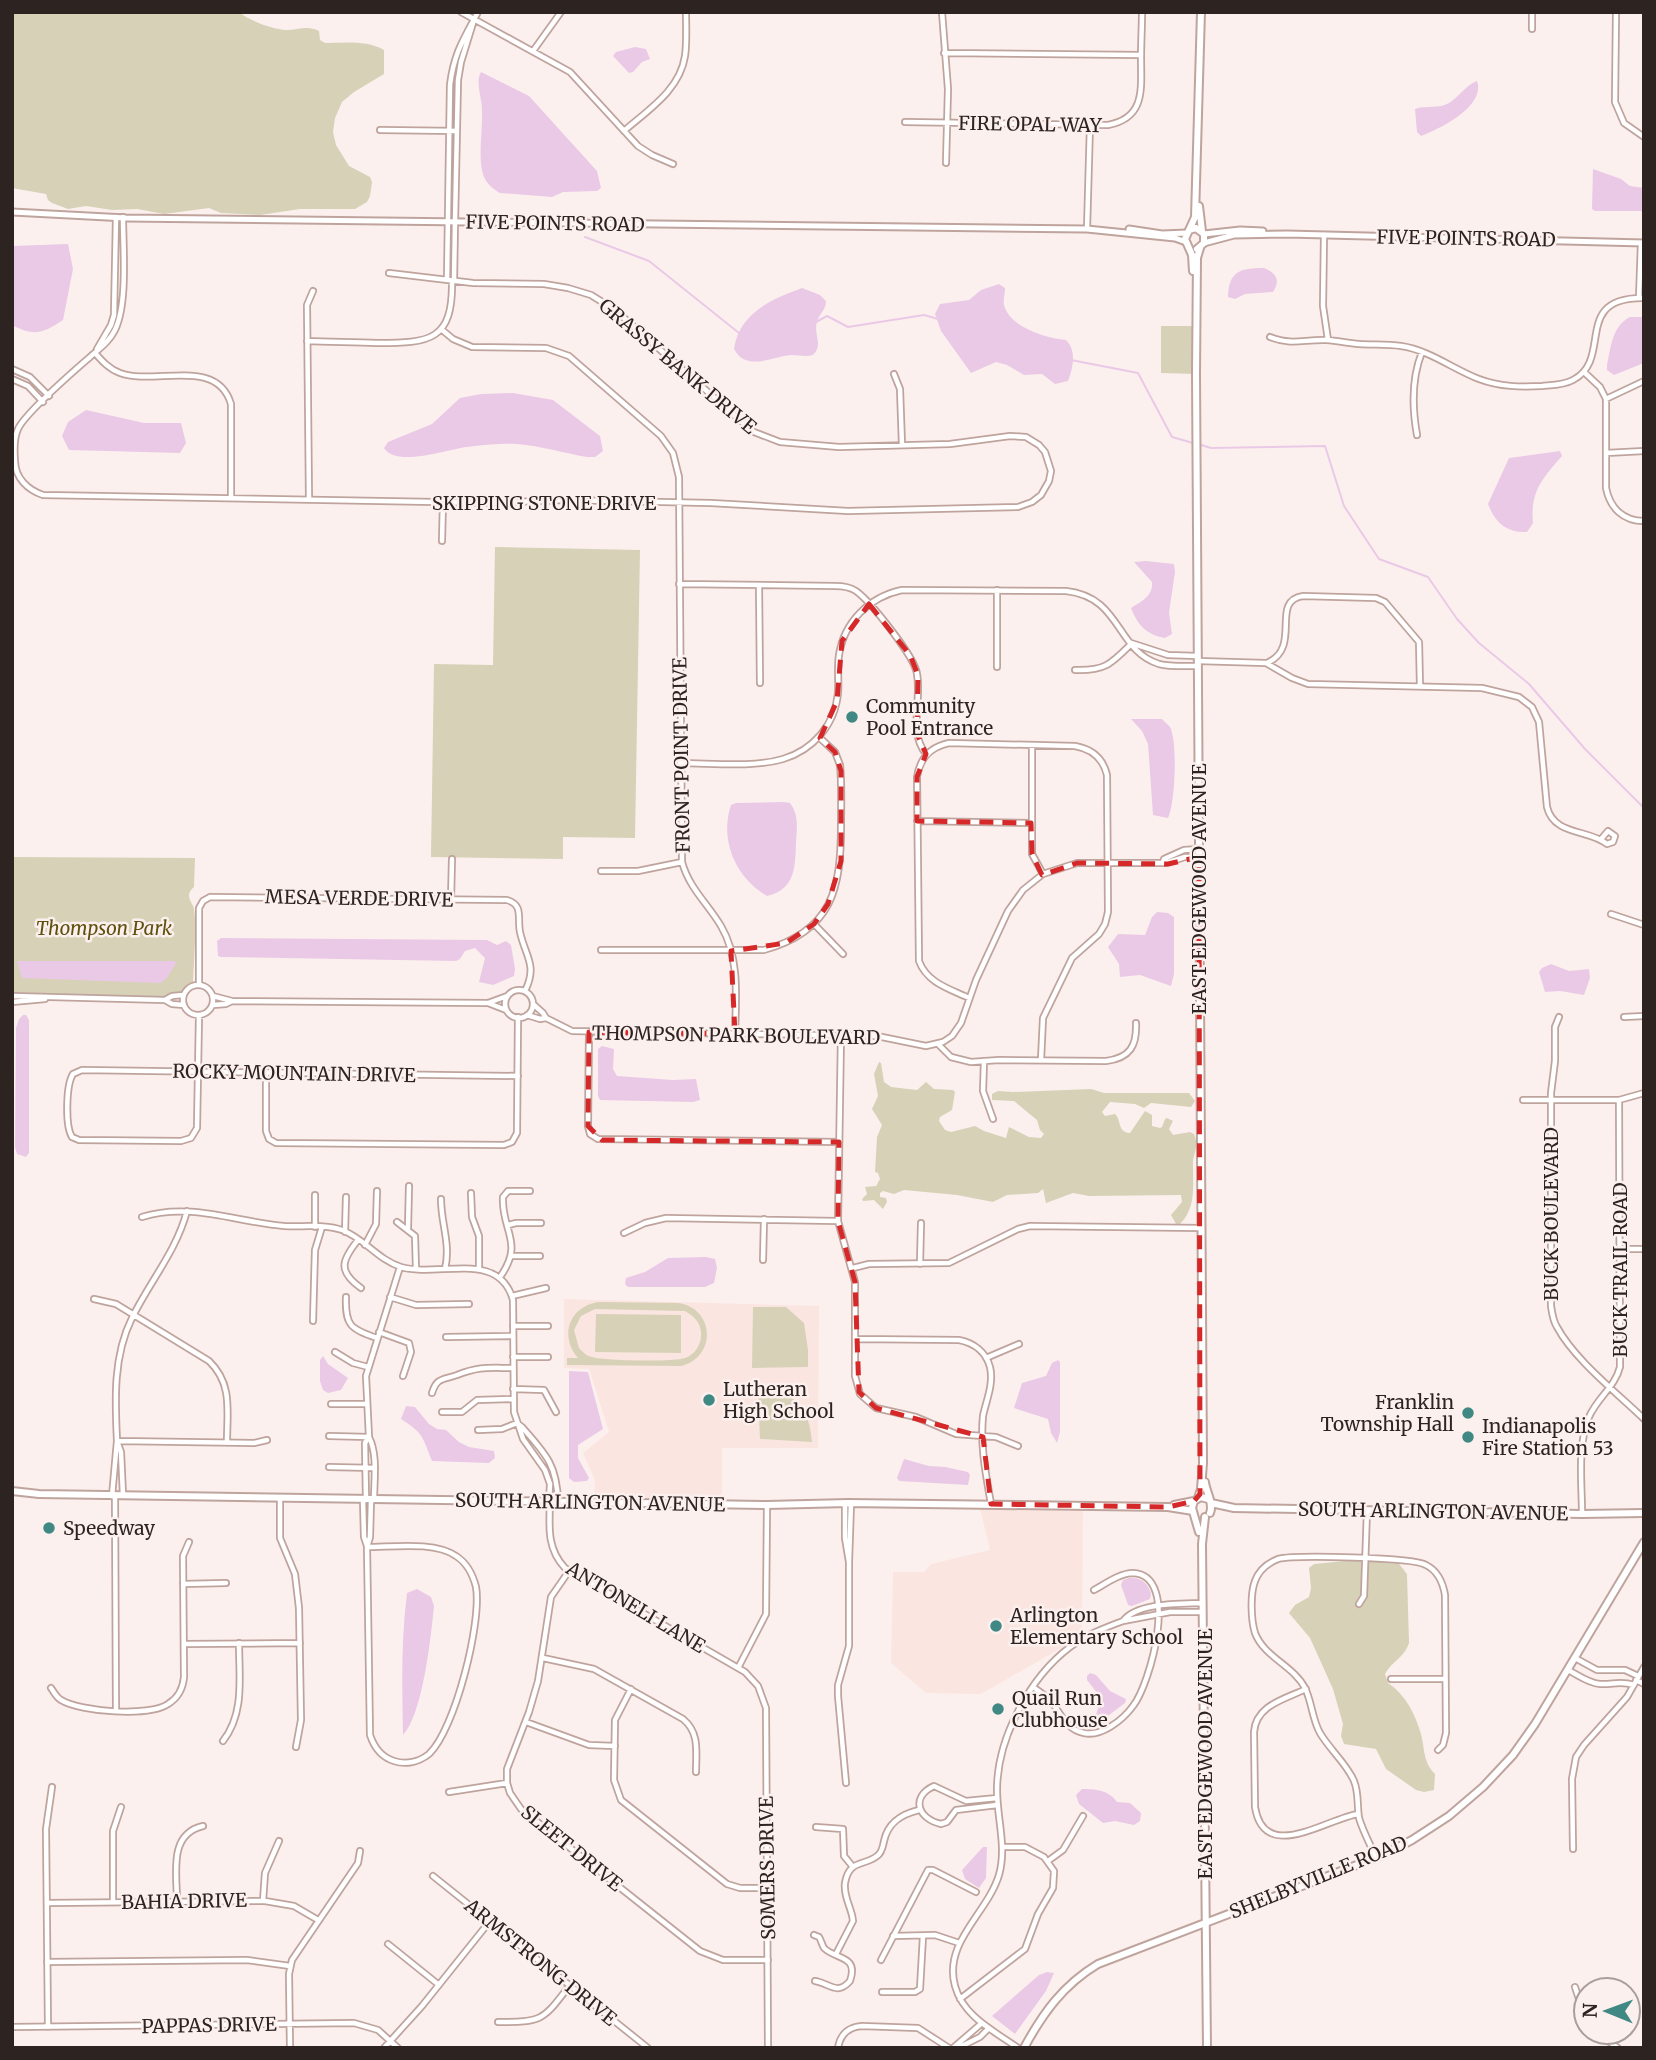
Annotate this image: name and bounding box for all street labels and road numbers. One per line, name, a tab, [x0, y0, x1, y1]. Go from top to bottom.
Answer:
street label: FIRE OPAL WAY	[958, 111, 1103, 137]
street label: FIVE POINTS ROAD	[465, 209, 645, 237]
street label: FIVE POINTS ROAD	[1376, 224, 1556, 252]
street label: GRASSY BANK DRIVE	[594, 293, 762, 439]
street label: SKIPPING STONE DRIVE	[432, 491, 656, 515]
street label: FRONT POINT DRIVE	[667, 657, 695, 853]
street label: EAST EDGEWOOD AVENUE	[1187, 764, 1211, 1014]
street label: MESA VERDE DRIVE	[265, 884, 453, 912]
street label: THOMPSON PARK BOULEVARD	[592, 1020, 880, 1050]
street label: ROCKY MOUNTAIN DRIVE	[172, 1059, 416, 1087]
street label: BUCK BOULEVARD	[1539, 1127, 1563, 1301]
street label: BUCK TRAIL ROAD	[1608, 1182, 1632, 1358]
street label: SOUTH ARLINGTON AVENUE	[455, 1488, 725, 1516]
street label: SOUTH ARLINGTON AVENUE	[1298, 1497, 1568, 1525]
street label: ANTONELI LANE	[561, 1556, 710, 1658]
street label: EAST EDGEWOOD AVENUE	[1193, 1629, 1217, 1879]
street label: SOMERS DRIVE	[754, 1796, 780, 1940]
street label: SLEET DRIVE	[516, 1800, 628, 1896]
street label: SHELBYVILLE ROAD	[1226, 1830, 1410, 1924]
street label: BAHIA DRIVE	[121, 1888, 247, 1914]
street label: ARMSTRONG DRIVE	[459, 1893, 622, 2031]
street label: PAPPAS DRIVE	[141, 2012, 277, 2038]

